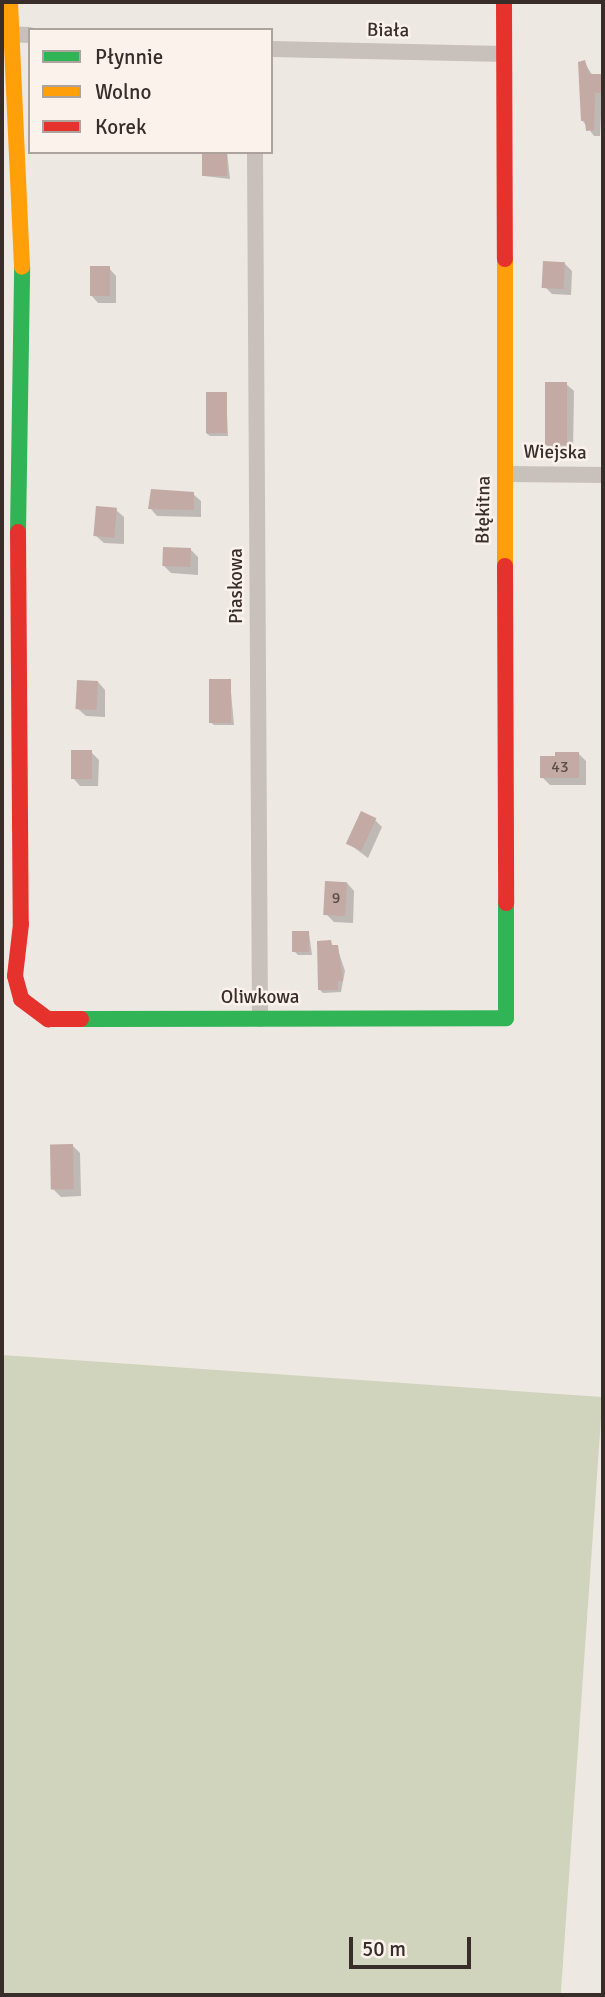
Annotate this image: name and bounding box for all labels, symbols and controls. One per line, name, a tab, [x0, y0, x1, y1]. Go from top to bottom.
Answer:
street label: Biała	[367, 19, 409, 43]
legend	[28, 28, 273, 154]
text: Płynnie	[95, 44, 163, 70]
text: Wolno	[95, 79, 151, 105]
text: Korek	[95, 114, 146, 140]
street label: Wiejska	[523, 441, 587, 465]
street label: Błękitna	[472, 476, 496, 544]
street label: Piaskowa	[226, 548, 248, 624]
house number: 43	[551, 757, 569, 777]
house number: 9	[332, 888, 340, 908]
street label: Oliwkowa	[221, 987, 299, 1009]
scale bar	[353, 1924, 476, 1968]
text: 50 m	[362, 1936, 406, 1962]

